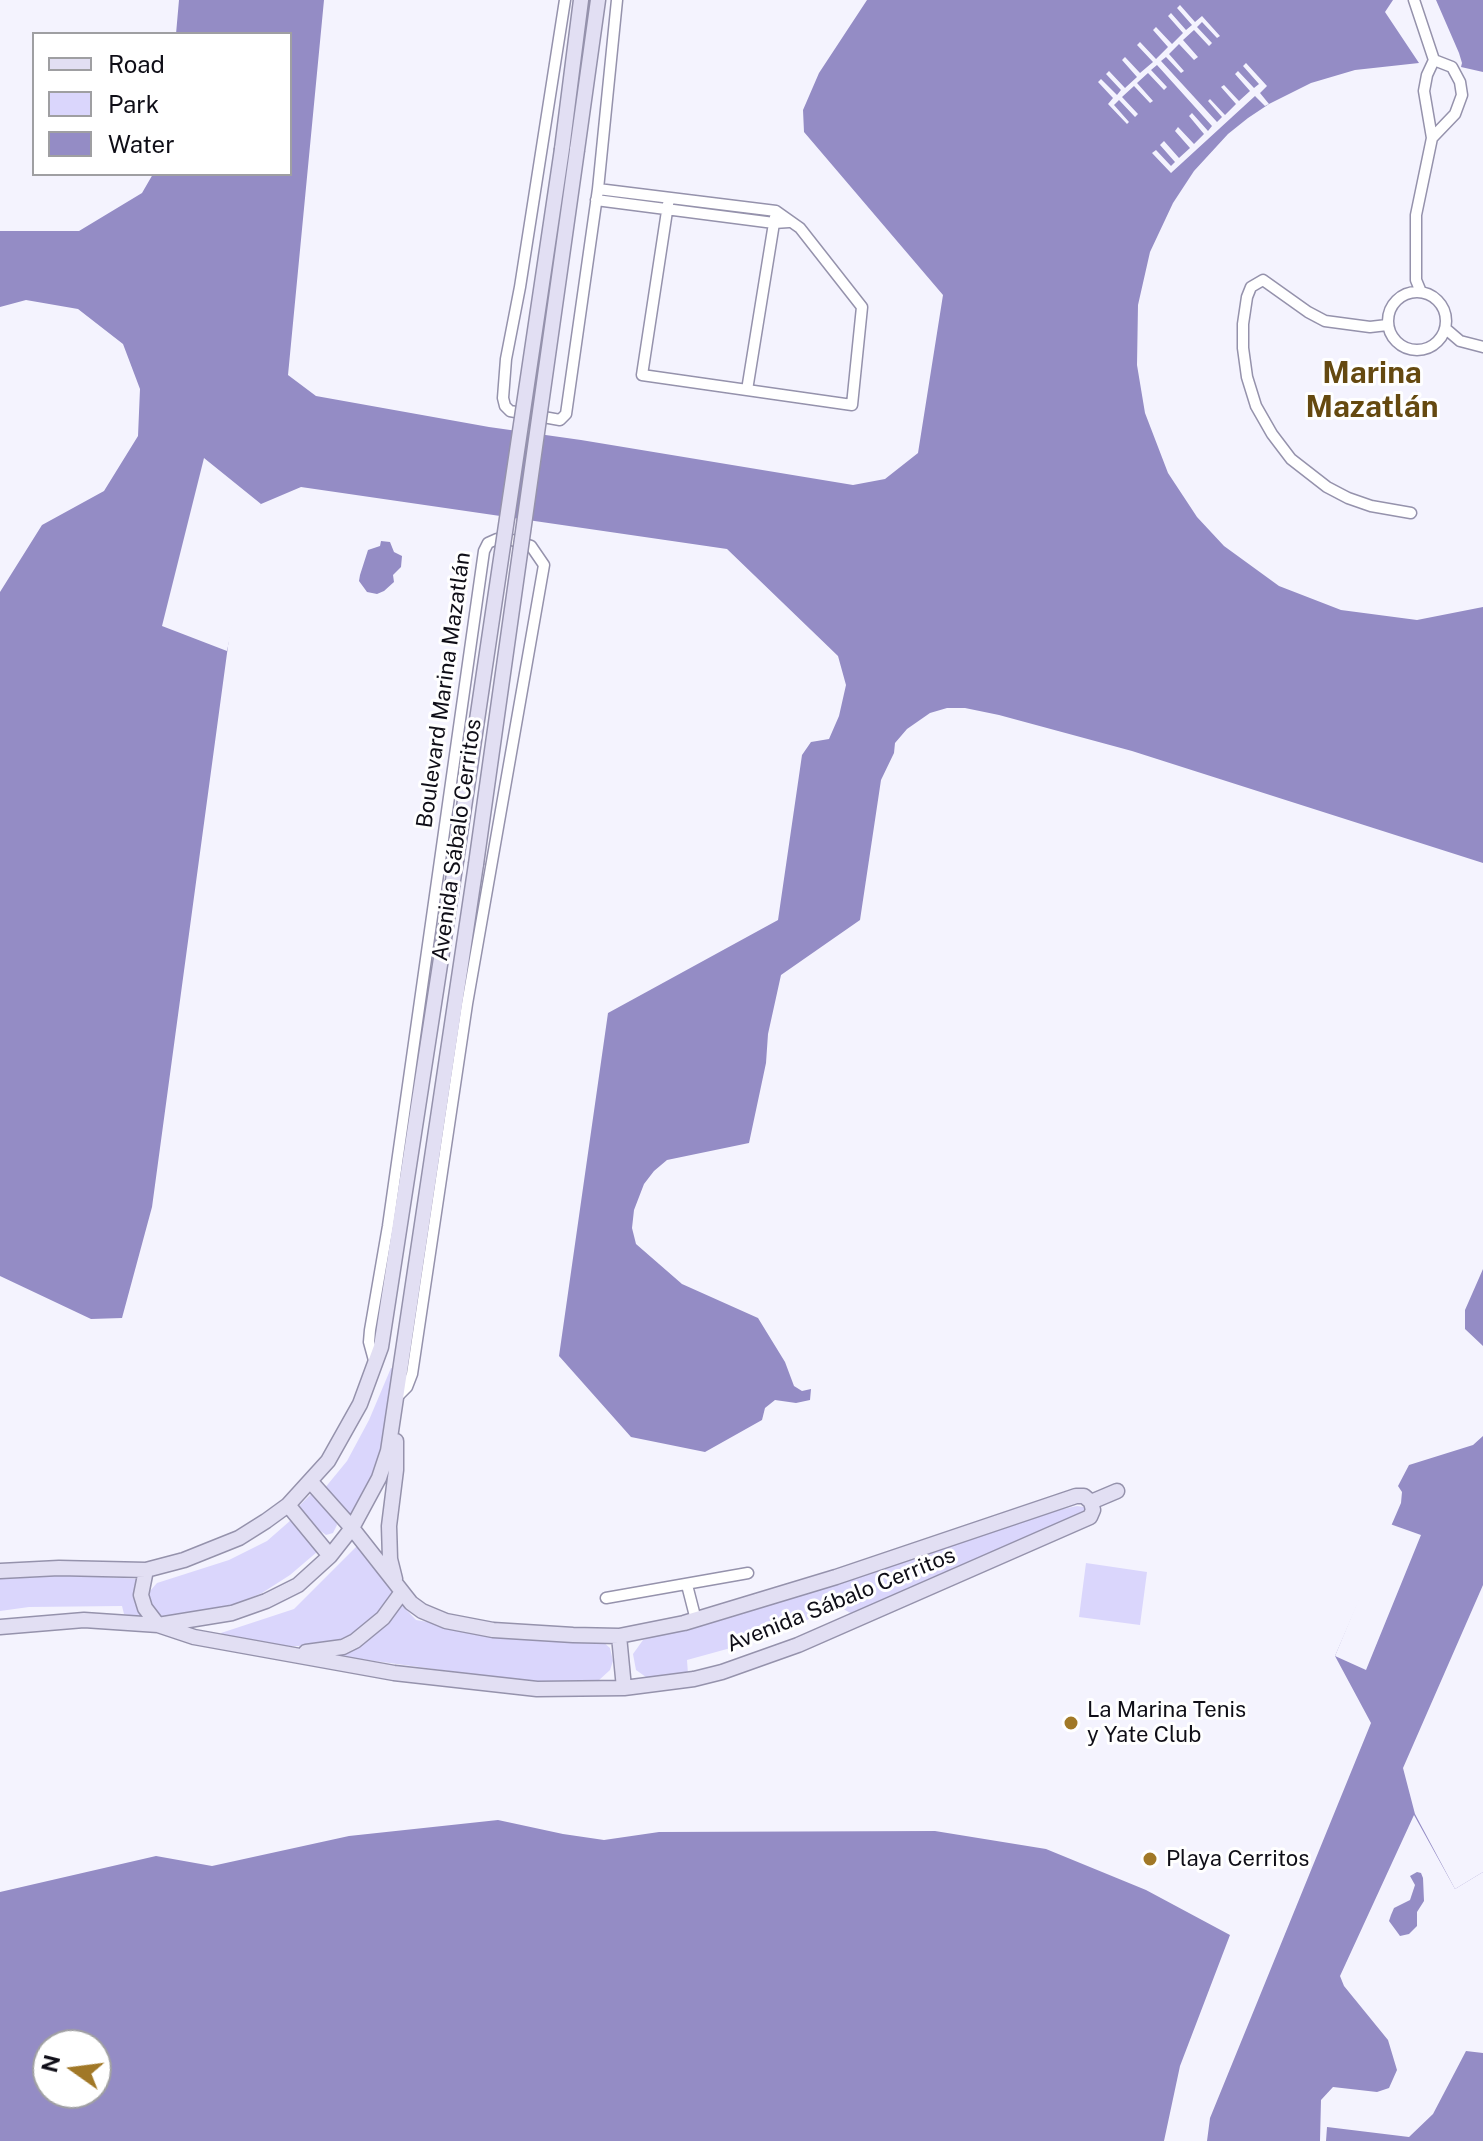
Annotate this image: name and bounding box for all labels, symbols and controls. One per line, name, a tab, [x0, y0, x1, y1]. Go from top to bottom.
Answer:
legend	[32, 32, 292, 176]
text: Road	[108, 50, 165, 78]
text: Park	[108, 90, 159, 118]
text: Water	[108, 130, 175, 158]
district label: Marina Mazatlán	[1305, 356, 1439, 426]
street label: Boulevard Marina Mazatlán	[412, 550, 476, 830]
street label: Avenida Sábalo Cerritos	[427, 717, 487, 963]
street label: Avenida Sábalo Cerritos	[723, 1542, 959, 1658]
place label: La Marina Tenis y Yate Club	[1087, 1697, 1246, 1748]
marker: La Marina Tenis y Yate Club	[1062, 1714, 1080, 1732]
place label: Playa Cerritos	[1166, 1846, 1309, 1872]
marker: Playa Cerritos	[1141, 1850, 1159, 1868]
north arrow	[32, 2029, 112, 2109]
text: N	[36, 2052, 65, 2075]

